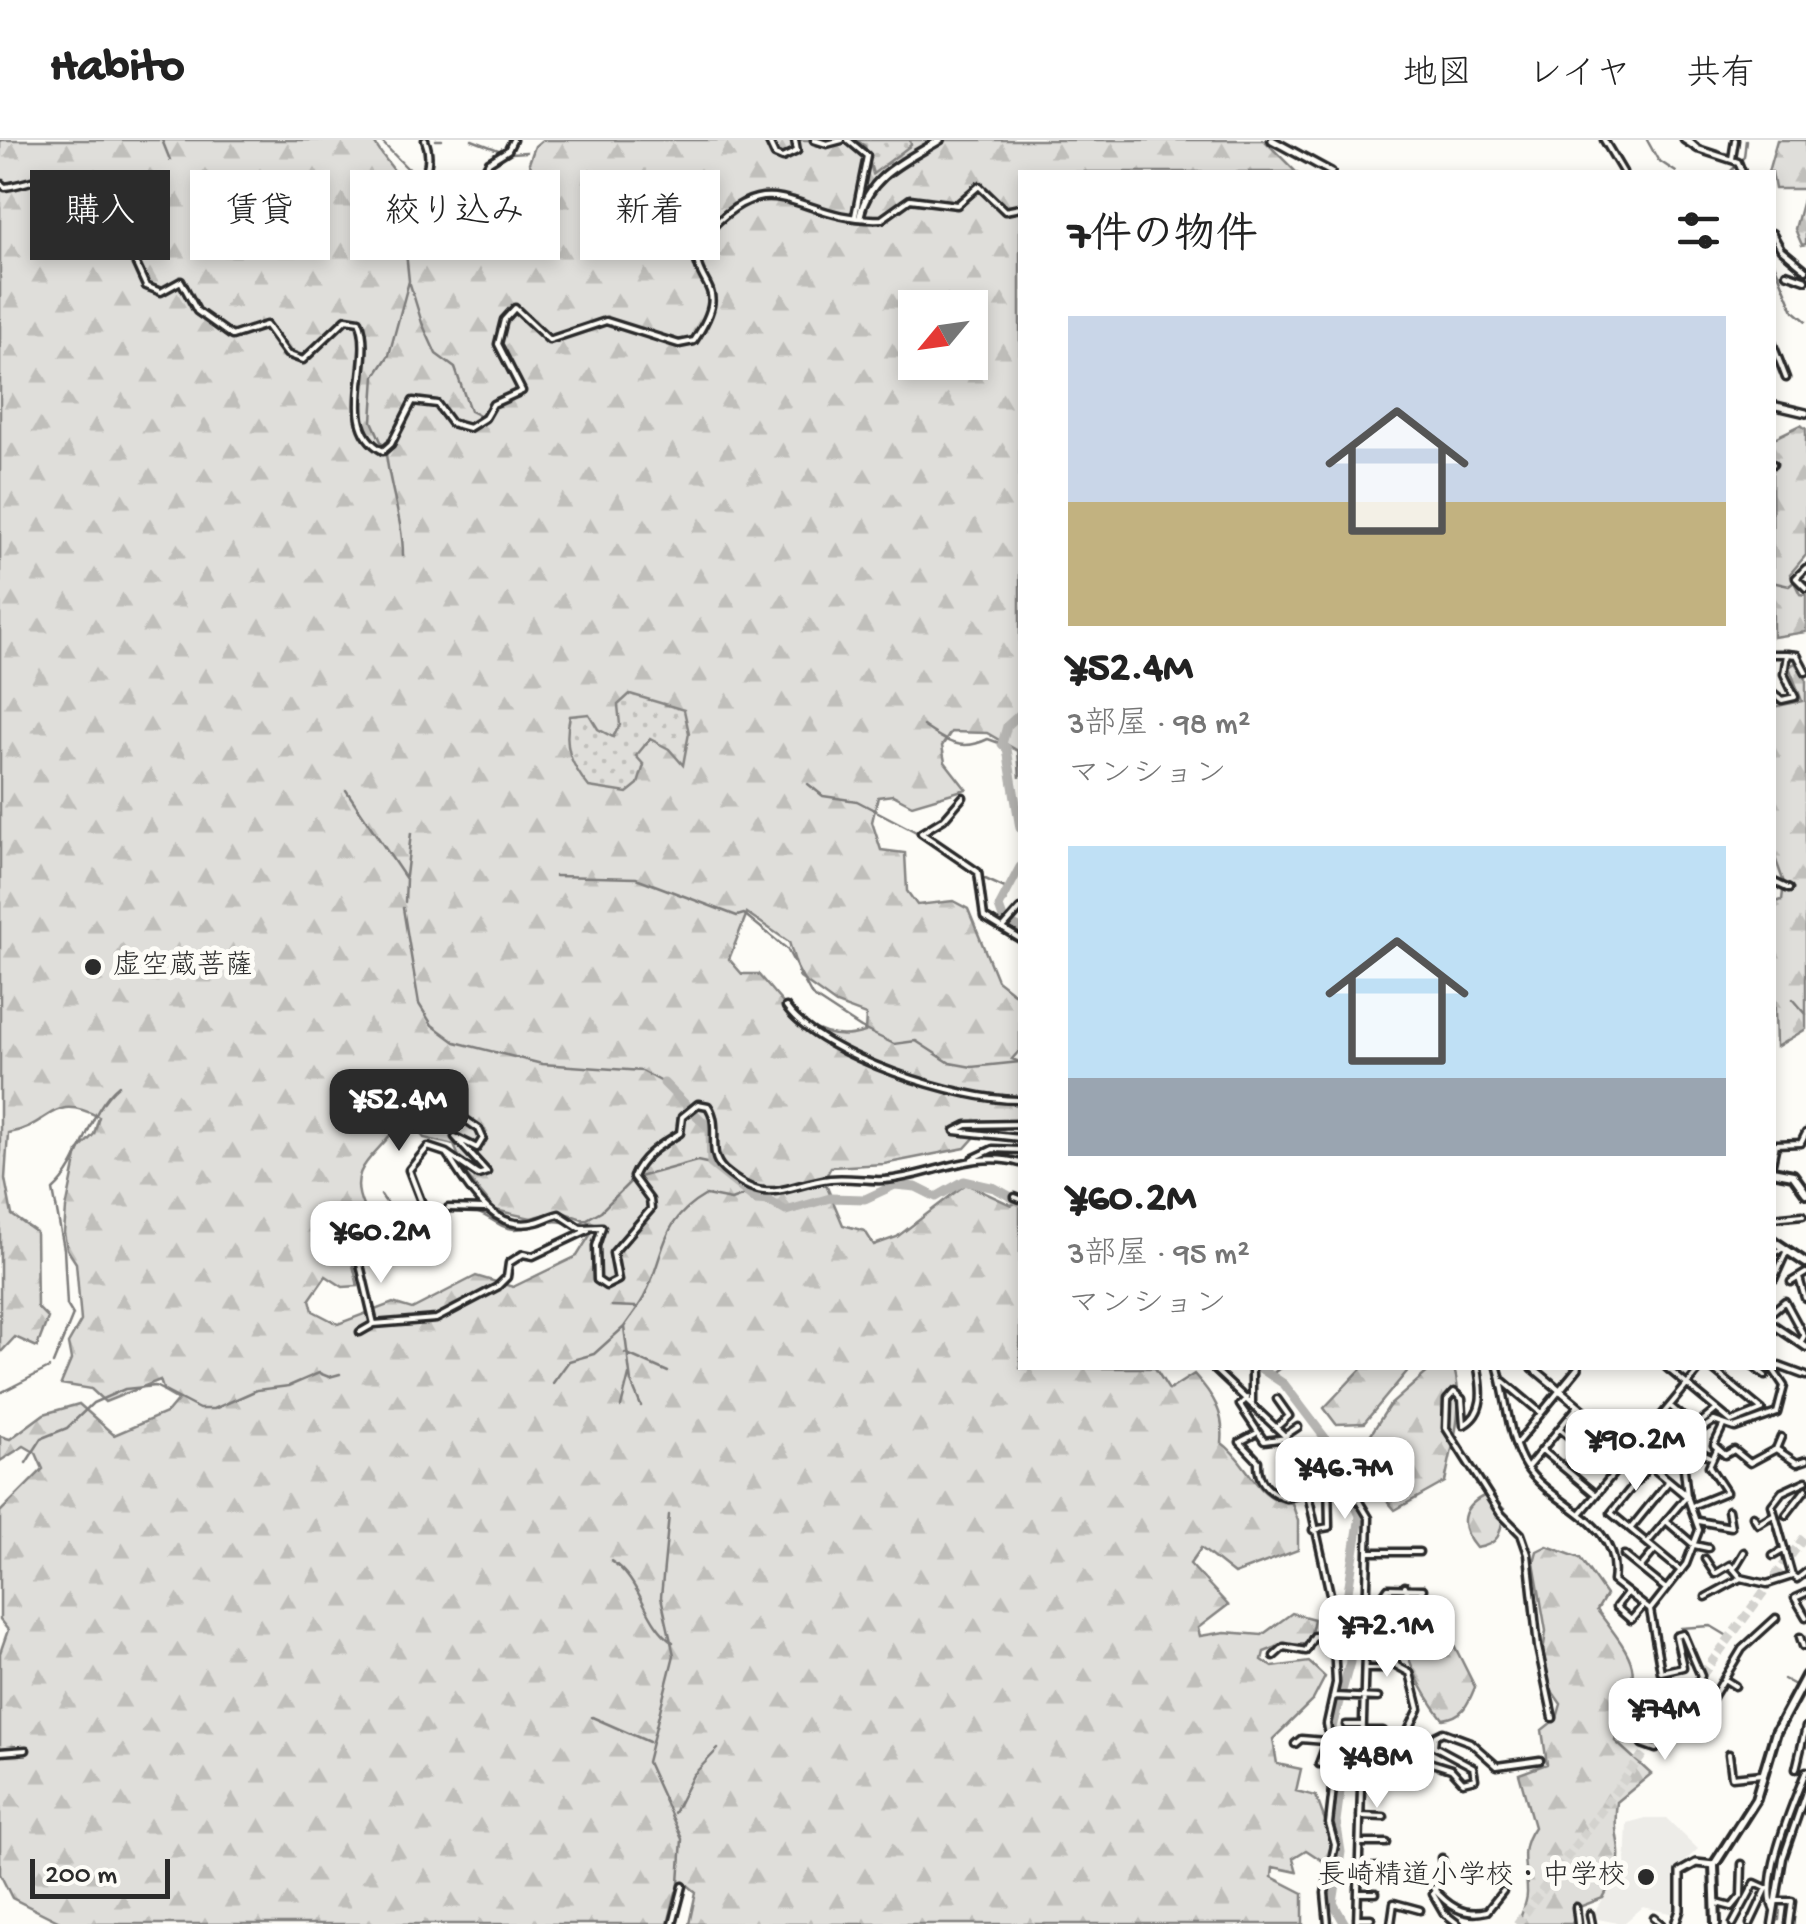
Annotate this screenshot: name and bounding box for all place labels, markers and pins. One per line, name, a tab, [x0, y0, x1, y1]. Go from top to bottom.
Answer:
place label: 虚空蔵菩薩	[113, 950, 253, 984]
marker: 虚空蔵菩薩	[82, 956, 104, 978]
pin: ¥52.4M	[318, 1069, 480, 1154]
pin: ¥60.2M	[300, 1201, 462, 1286]
pin: ¥90.2M	[1555, 1409, 1717, 1494]
pin: ¥46.7M	[1264, 1437, 1426, 1522]
pin: ¥72.1M	[1306, 1595, 1468, 1680]
pin: ¥74M	[1606, 1678, 1724, 1763]
pin: ¥48M	[1318, 1726, 1436, 1811]
place label: 長崎精道小学校・中学校	[1318, 1860, 1626, 1894]
marker: 長崎精道小学校・中学校	[1635, 1866, 1657, 1888]

